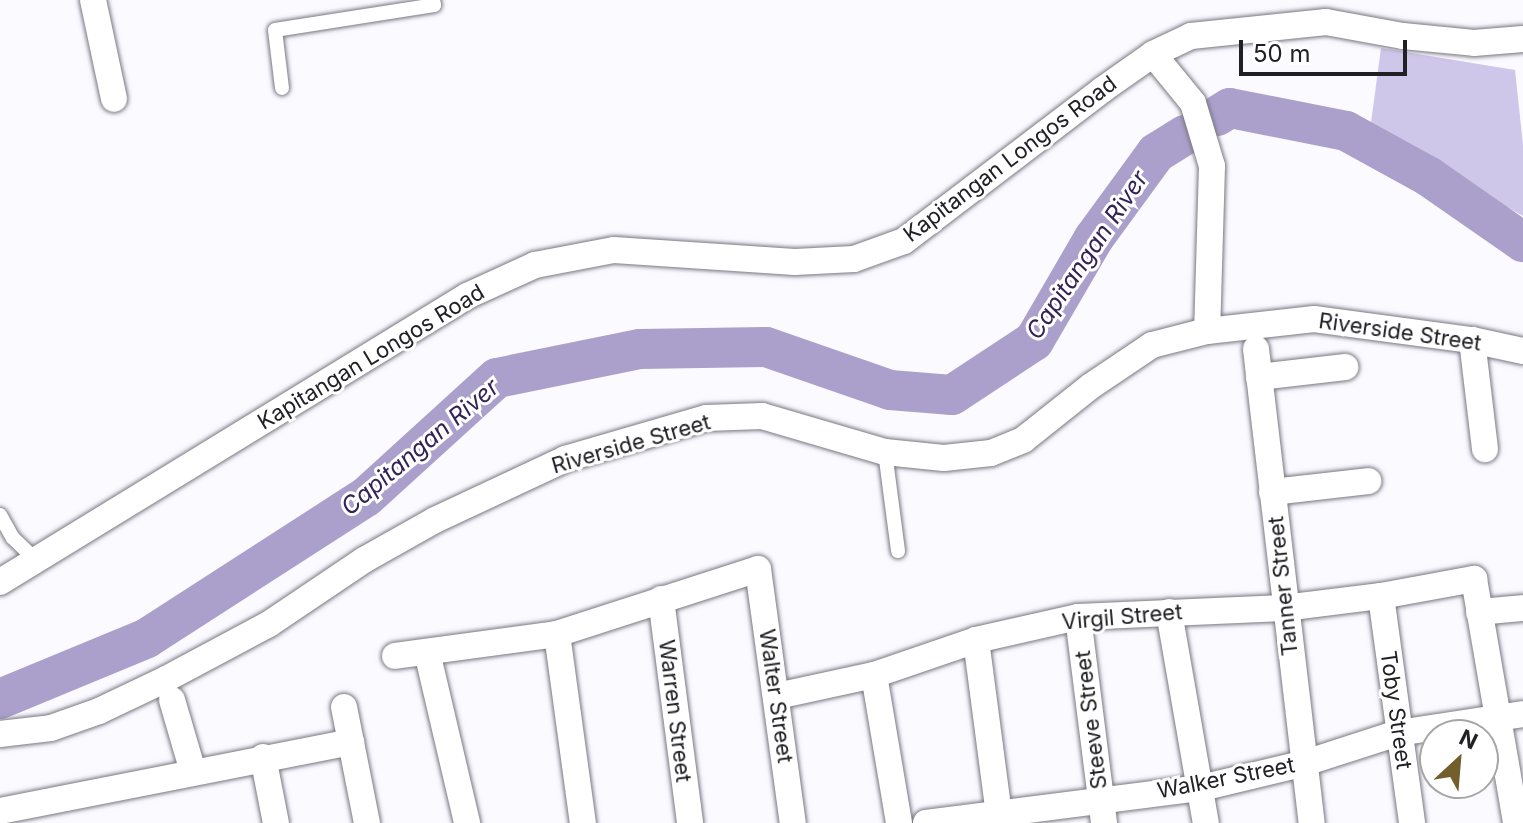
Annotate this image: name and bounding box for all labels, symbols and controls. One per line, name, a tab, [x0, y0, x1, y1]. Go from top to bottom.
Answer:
scale bar	[1243, 24, 1411, 74]
text: 50 m	[1253, 39, 1311, 68]
street label: Kapitangan Longos Road	[898, 70, 1122, 248]
water label: Capitangan River	[1020, 165, 1154, 345]
street label: Kapitangan Longos Road	[253, 279, 489, 435]
street label: Riverside Street	[1317, 308, 1483, 356]
water label: Capitangan River	[335, 373, 505, 521]
street label: Riverside Street	[549, 409, 713, 479]
street label: Tanner Street	[1263, 515, 1303, 657]
street label: Virgil Street	[1061, 599, 1183, 635]
street label: Walter Street	[754, 627, 798, 765]
street label: Warren Street	[653, 638, 697, 784]
street label: Steeve Street	[1069, 649, 1113, 791]
street label: Toby Street	[1375, 649, 1417, 771]
north arrow	[1419, 719, 1499, 799]
text: N	[1455, 724, 1482, 755]
street label: Walker Street	[1155, 752, 1297, 804]

